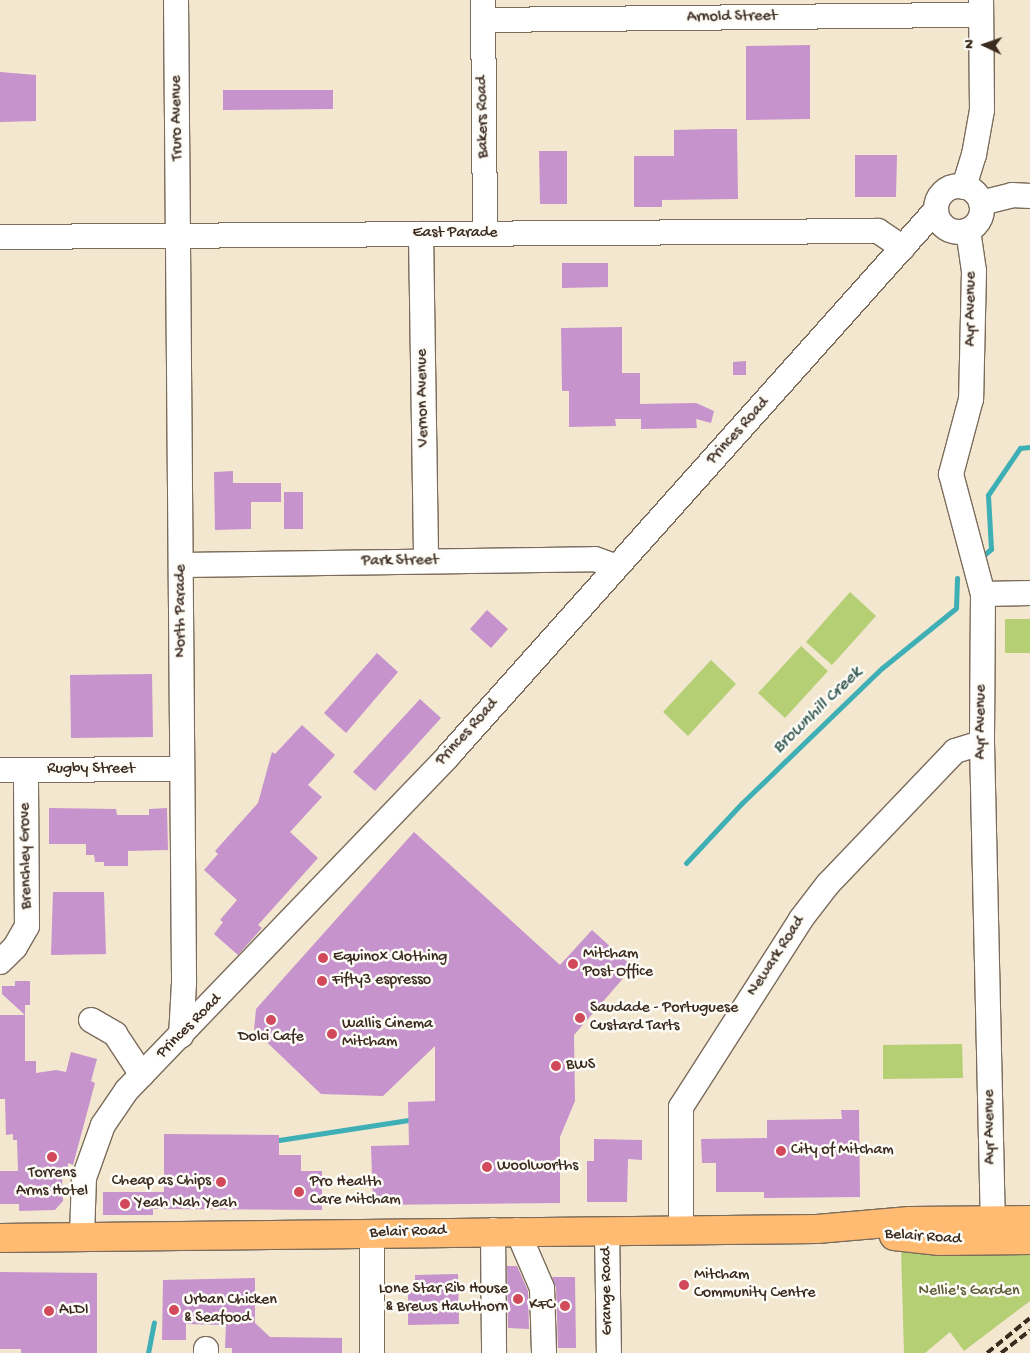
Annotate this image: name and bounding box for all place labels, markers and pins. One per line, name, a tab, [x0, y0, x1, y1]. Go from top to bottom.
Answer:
place label: Mitcham Post Office	[583, 945, 653, 983]
place label: Equinox Clothing	[333, 948, 447, 968]
marker: Equinox Clothing	[317, 952, 329, 964]
marker: Mitcham Post Office	[567, 958, 579, 970]
place label: Fifty3 espresso	[332, 971, 431, 991]
marker: Fifty3 espresso	[316, 975, 328, 987]
place label: Saudade - Portuguese Custard Tarts	[590, 999, 738, 1037]
marker: Saudade - Portuguese Custard Tarts	[574, 1012, 586, 1024]
marker: Dolci Cafe	[265, 1014, 277, 1026]
place label: Wallis Cinema Mitcham	[342, 1015, 433, 1053]
place label: Dolci Cafe	[238, 1028, 304, 1048]
marker: Wallis Cinema Mitcham	[326, 1028, 338, 1040]
place label: BWS	[566, 1056, 595, 1076]
marker: BWS	[550, 1060, 562, 1072]
place label: City of Mitcham	[791, 1141, 894, 1161]
marker: City of Mitcham	[775, 1145, 787, 1157]
marker: Torrens Arms Hotel	[46, 1151, 58, 1163]
place label: Woolworths	[497, 1157, 578, 1177]
marker: Woolworths	[481, 1161, 493, 1173]
place label: Torrens Arms Hotel	[16, 1164, 88, 1202]
place label: Cheap as Chips	[112, 1172, 211, 1192]
place label: Pro Health Care Mitcham	[310, 1173, 401, 1211]
marker: Cheap as Chips	[215, 1176, 227, 1188]
marker: Pro Health Care Mitcham	[292, 1185, 306, 1199]
place label: Yeah Nah Yeah	[135, 1194, 237, 1214]
marker: Yeah Nah Yeah	[119, 1198, 131, 1210]
place label: Mitcham Community Centre	[694, 1266, 815, 1304]
marker: Mitcham Community Centre	[678, 1279, 690, 1291]
place label: Lone Star Rib House & Brews Hawthorn	[379, 1280, 508, 1318]
place label: Urban Chicken & Seafood	[184, 1291, 277, 1329]
marker: Lone Star Rib House & Brews Hawthorn	[512, 1293, 524, 1305]
place label: KFC	[529, 1296, 555, 1316]
marker: KFC	[559, 1300, 571, 1312]
place label: ALDI	[59, 1301, 89, 1321]
marker: Urban Chicken & Seafood	[168, 1304, 180, 1316]
marker: ALDI	[43, 1305, 55, 1317]

